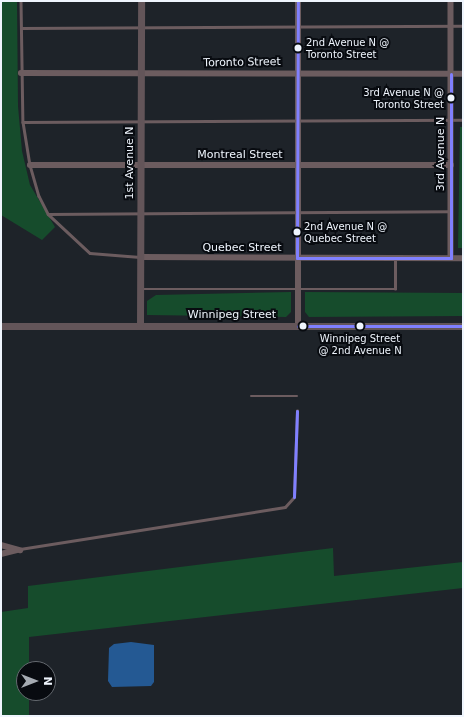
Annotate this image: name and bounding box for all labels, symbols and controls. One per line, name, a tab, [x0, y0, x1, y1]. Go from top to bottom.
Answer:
place label: 2nd Avenue N @ Toronto Street	[306, 36, 389, 60]
marker: 2nd Avenue N @ Toronto Street	[293, 43, 303, 53]
street label: Toronto Street	[203, 56, 281, 70]
place label: 3rd Avenue N @ Toronto Street	[363, 86, 444, 110]
marker: 3rd Avenue N @ Toronto Street	[446, 93, 456, 103]
street label: 3rd Avenue N	[434, 117, 448, 191]
street label: 1st Avenue N	[123, 126, 137, 200]
street label: Montreal Street	[197, 148, 283, 162]
place label: 2nd Avenue N @ Quebec Street	[304, 220, 387, 244]
marker: 2nd Avenue N @ Quebec Street	[292, 227, 302, 237]
street label: Quebec Street	[202, 241, 282, 255]
street label: Winnipeg Street	[188, 308, 276, 322]
unlabelled marker	[298, 321, 308, 331]
marker: Winnipeg Street @ 2nd Avenue N	[355, 321, 365, 331]
place label: Winnipeg Street @ 2nd Avenue N	[318, 332, 402, 356]
north arrow	[16, 661, 56, 701]
text: N	[41, 676, 54, 686]

